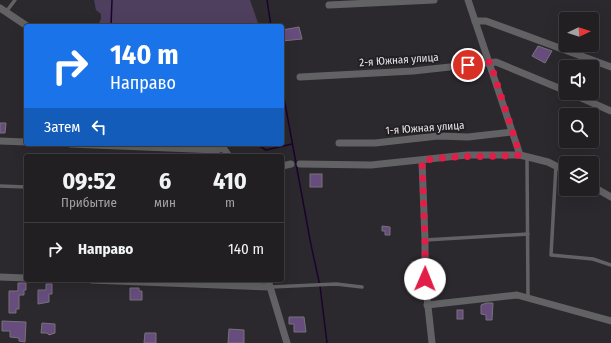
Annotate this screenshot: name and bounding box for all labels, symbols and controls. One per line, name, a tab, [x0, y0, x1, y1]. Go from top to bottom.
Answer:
north arrow	[559, 12, 599, 52]
map controls	[559, 12, 599, 196]
text: 140 m	[110, 38, 179, 71]
icon: right	[44, 40, 96, 92]
pin	[451, 48, 485, 82]
street label: 2-я Южная улица	[359, 51, 439, 69]
icon: arrive	[457, 54, 479, 76]
button: sound	[559, 60, 599, 100]
text: Направо	[110, 72, 176, 94]
button: search	[559, 108, 599, 148]
icon: left	[88, 116, 110, 138]
text: Затем	[44, 118, 80, 136]
street label: 1-я Южная улица	[385, 119, 465, 137]
button: layers	[559, 156, 599, 196]
text: 09:52	[62, 167, 116, 195]
text: 6	[159, 167, 171, 195]
text: 410	[213, 167, 247, 195]
text: Прибытие	[61, 195, 117, 210]
text: мин	[154, 195, 176, 210]
text: m	[225, 195, 235, 210]
icon: right	[44, 238, 66, 260]
text: Направо	[78, 240, 133, 258]
text: 140 m	[228, 240, 264, 258]
position arrow	[404, 258, 446, 300]

